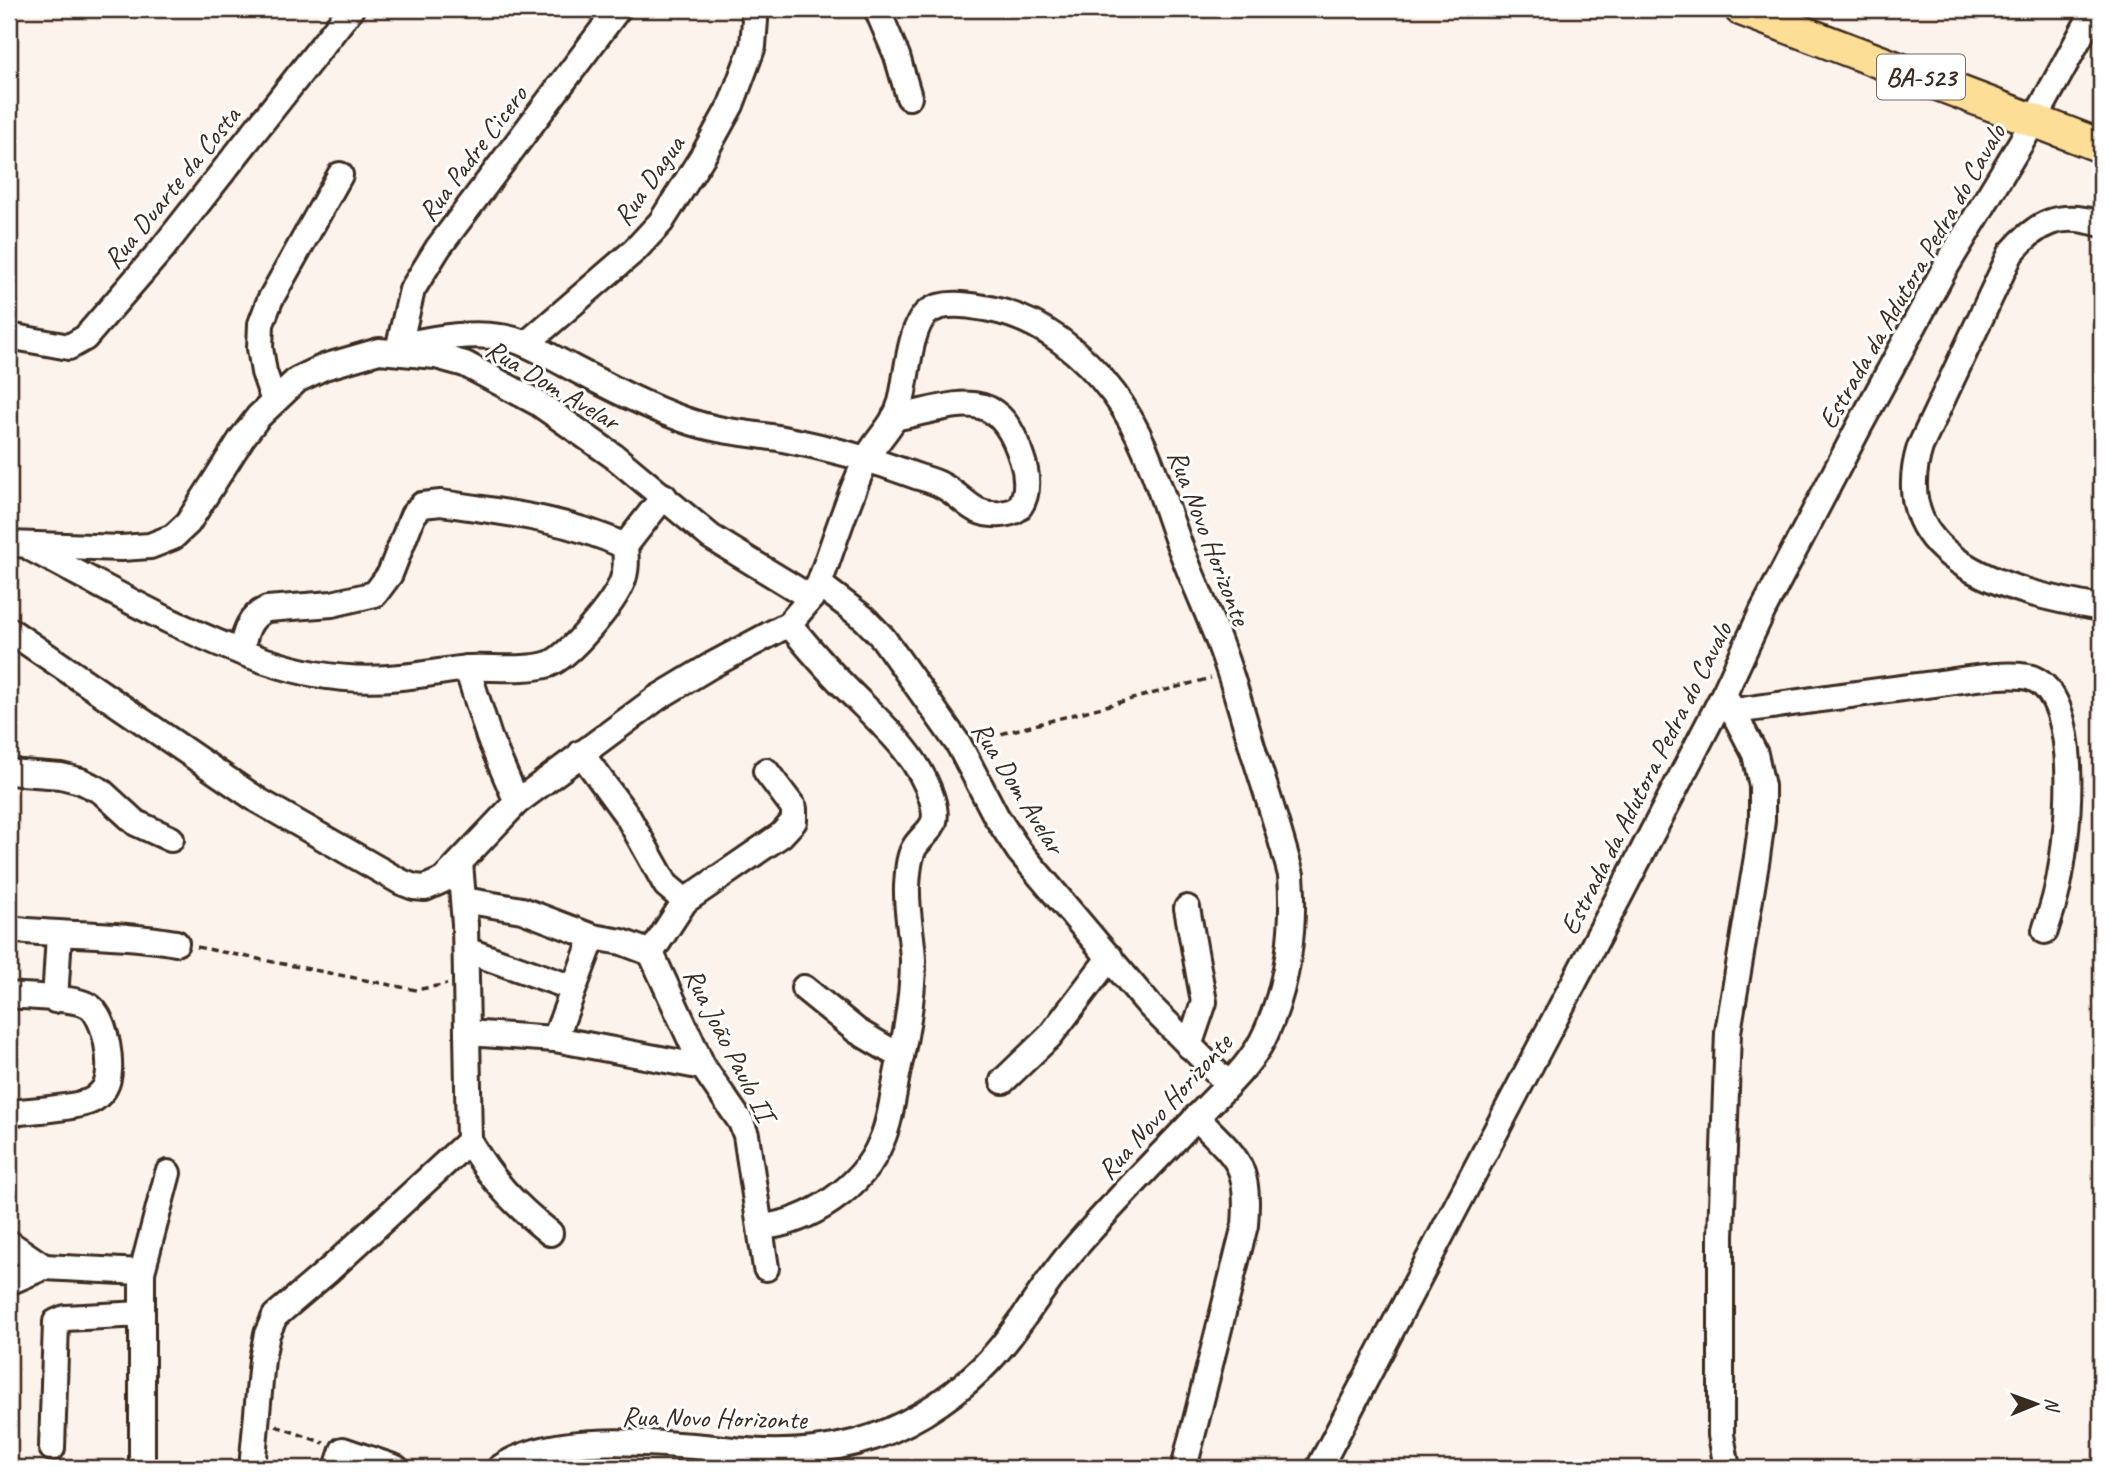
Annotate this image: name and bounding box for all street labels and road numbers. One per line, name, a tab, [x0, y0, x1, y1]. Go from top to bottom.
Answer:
road number: BA-523	[1877, 54, 1965, 100]
street label: Rua Padre Cicero	[410, 77, 536, 228]
street label: Rua Duarte da Costa	[95, 98, 249, 276]
street label: Estrada da Adutora Pedra do Cavalo	[1810, 116, 2014, 435]
street label: Rua Dagua	[605, 127, 693, 232]
street label: Rua Dom Avelar	[480, 331, 628, 439]
street label: Rua Novo Horizonte	[1160, 445, 1260, 632]
street label: Estrada da Adutora Pedra do Cavalo	[1551, 614, 1741, 940]
street label: Rua Dom Avelar	[964, 715, 1075, 862]
street label: Rua João Paulo II	[676, 962, 786, 1132]
street label: Rua Novo Horizonte	[1090, 1025, 1241, 1187]
street label: Rua Novo Horizonte	[621, 1398, 809, 1437]

